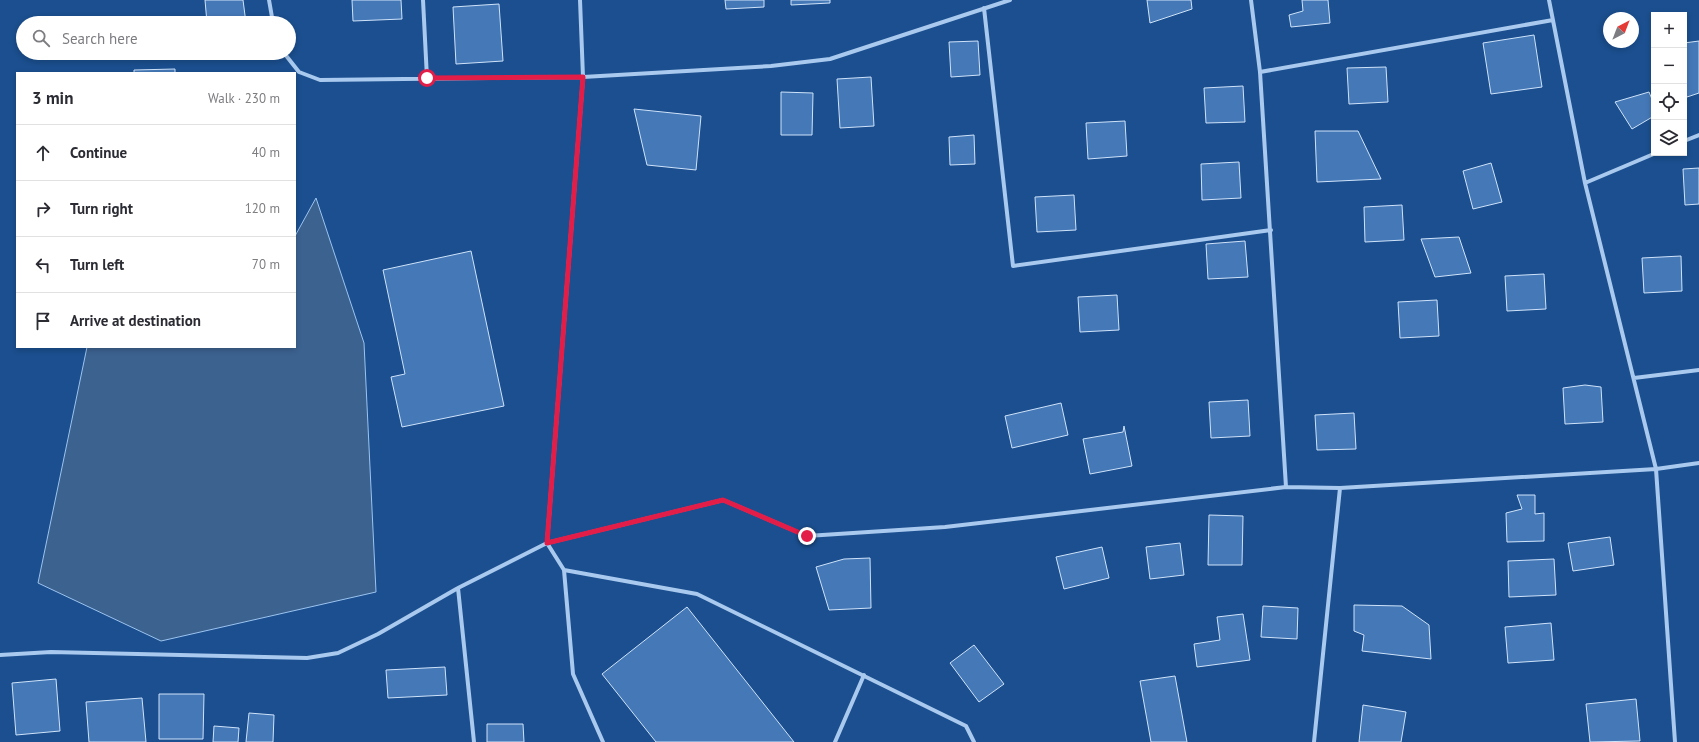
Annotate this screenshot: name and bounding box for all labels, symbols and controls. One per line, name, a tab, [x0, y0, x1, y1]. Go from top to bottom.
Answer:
north arrow	[1603, 12, 1639, 48]
map controls	[1651, 12, 1687, 156]
button: +	[1651, 12, 1687, 48]
search box	[16, 16, 296, 60]
icon: search	[30, 27, 52, 49]
text: Search here	[62, 29, 138, 48]
button: −	[1651, 48, 1687, 84]
route start	[418, 69, 436, 87]
button: locate	[1651, 84, 1687, 120]
text: 3 min	[32, 87, 73, 109]
text: Walk · 230 m	[208, 90, 280, 107]
button: layers	[1651, 120, 1687, 156]
icon: ahead	[32, 142, 54, 164]
text: Continue	[70, 143, 127, 162]
text: 40 m	[252, 144, 280, 161]
icon: right	[32, 198, 54, 220]
text: Turn right	[70, 199, 133, 218]
text: 120 m	[245, 200, 280, 217]
icon: left	[32, 254, 54, 276]
text: Turn left	[70, 255, 124, 274]
text: 70 m	[252, 256, 280, 273]
icon: arrive	[32, 310, 54, 332]
text: Arrive at destination	[70, 311, 201, 330]
route end	[798, 527, 816, 545]

